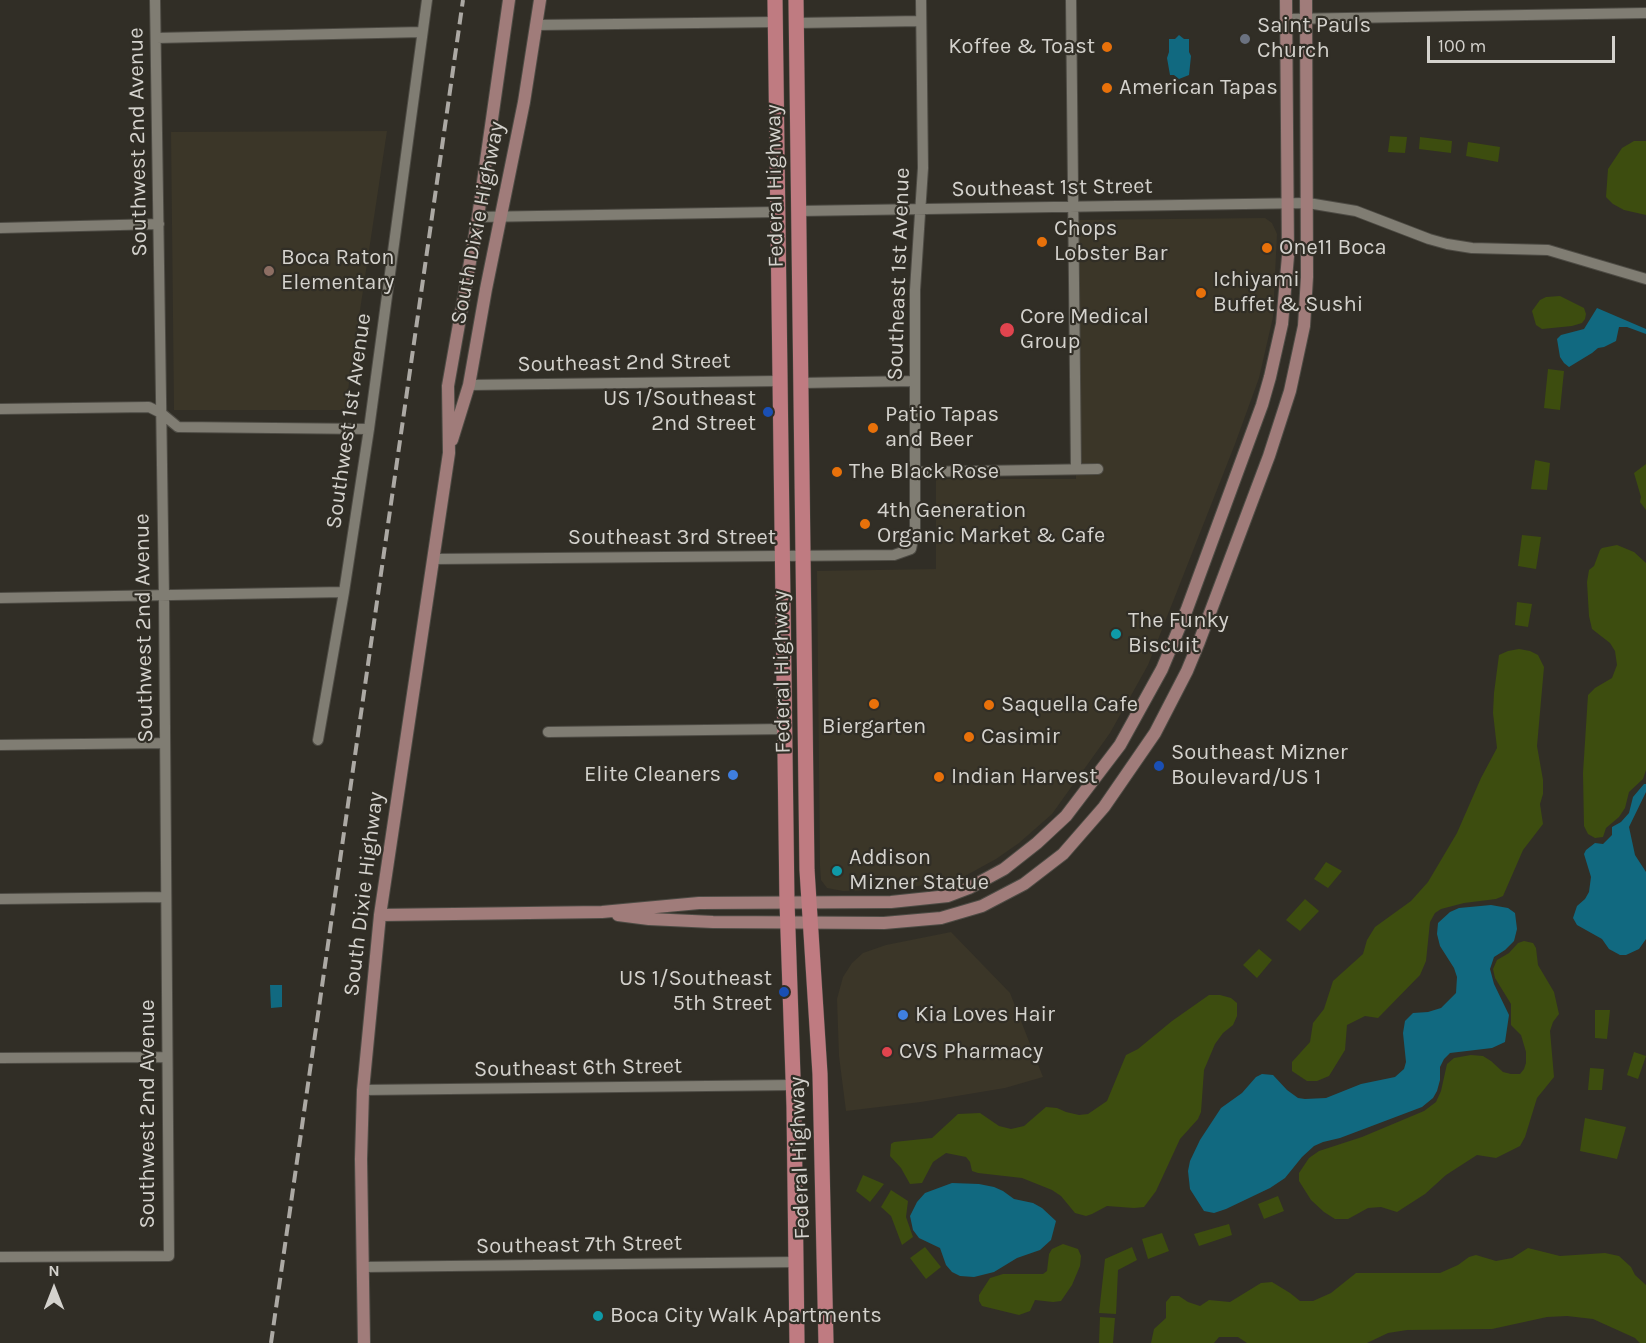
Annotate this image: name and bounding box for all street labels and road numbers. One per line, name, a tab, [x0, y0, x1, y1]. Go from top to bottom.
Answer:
street label: Southwest 2nd Avenue	[123, 27, 153, 257]
street label: Federal Highway	[760, 104, 790, 268]
street label: South Dixie Highway	[445, 119, 511, 327]
street label: Southeast 1st Avenue	[882, 167, 916, 381]
street label: Southeast 1st Street	[951, 173, 1153, 203]
street label: Southwest 1st Avenue	[321, 312, 377, 530]
street label: Southeast 2nd Street	[517, 348, 731, 378]
street label: Southwest 2nd Avenue	[129, 513, 159, 743]
street label: Southeast 3rd Street	[568, 525, 776, 551]
street label: Federal Highway	[767, 590, 797, 754]
street label: South Dixie Highway	[338, 790, 390, 998]
street label: Southwest 2nd Avenue	[135, 999, 161, 1229]
street label: Southeast 6th Street	[474, 1053, 682, 1083]
street label: Federal Highway	[784, 1076, 816, 1240]
street label: Southeast 7th Street	[476, 1230, 682, 1260]

